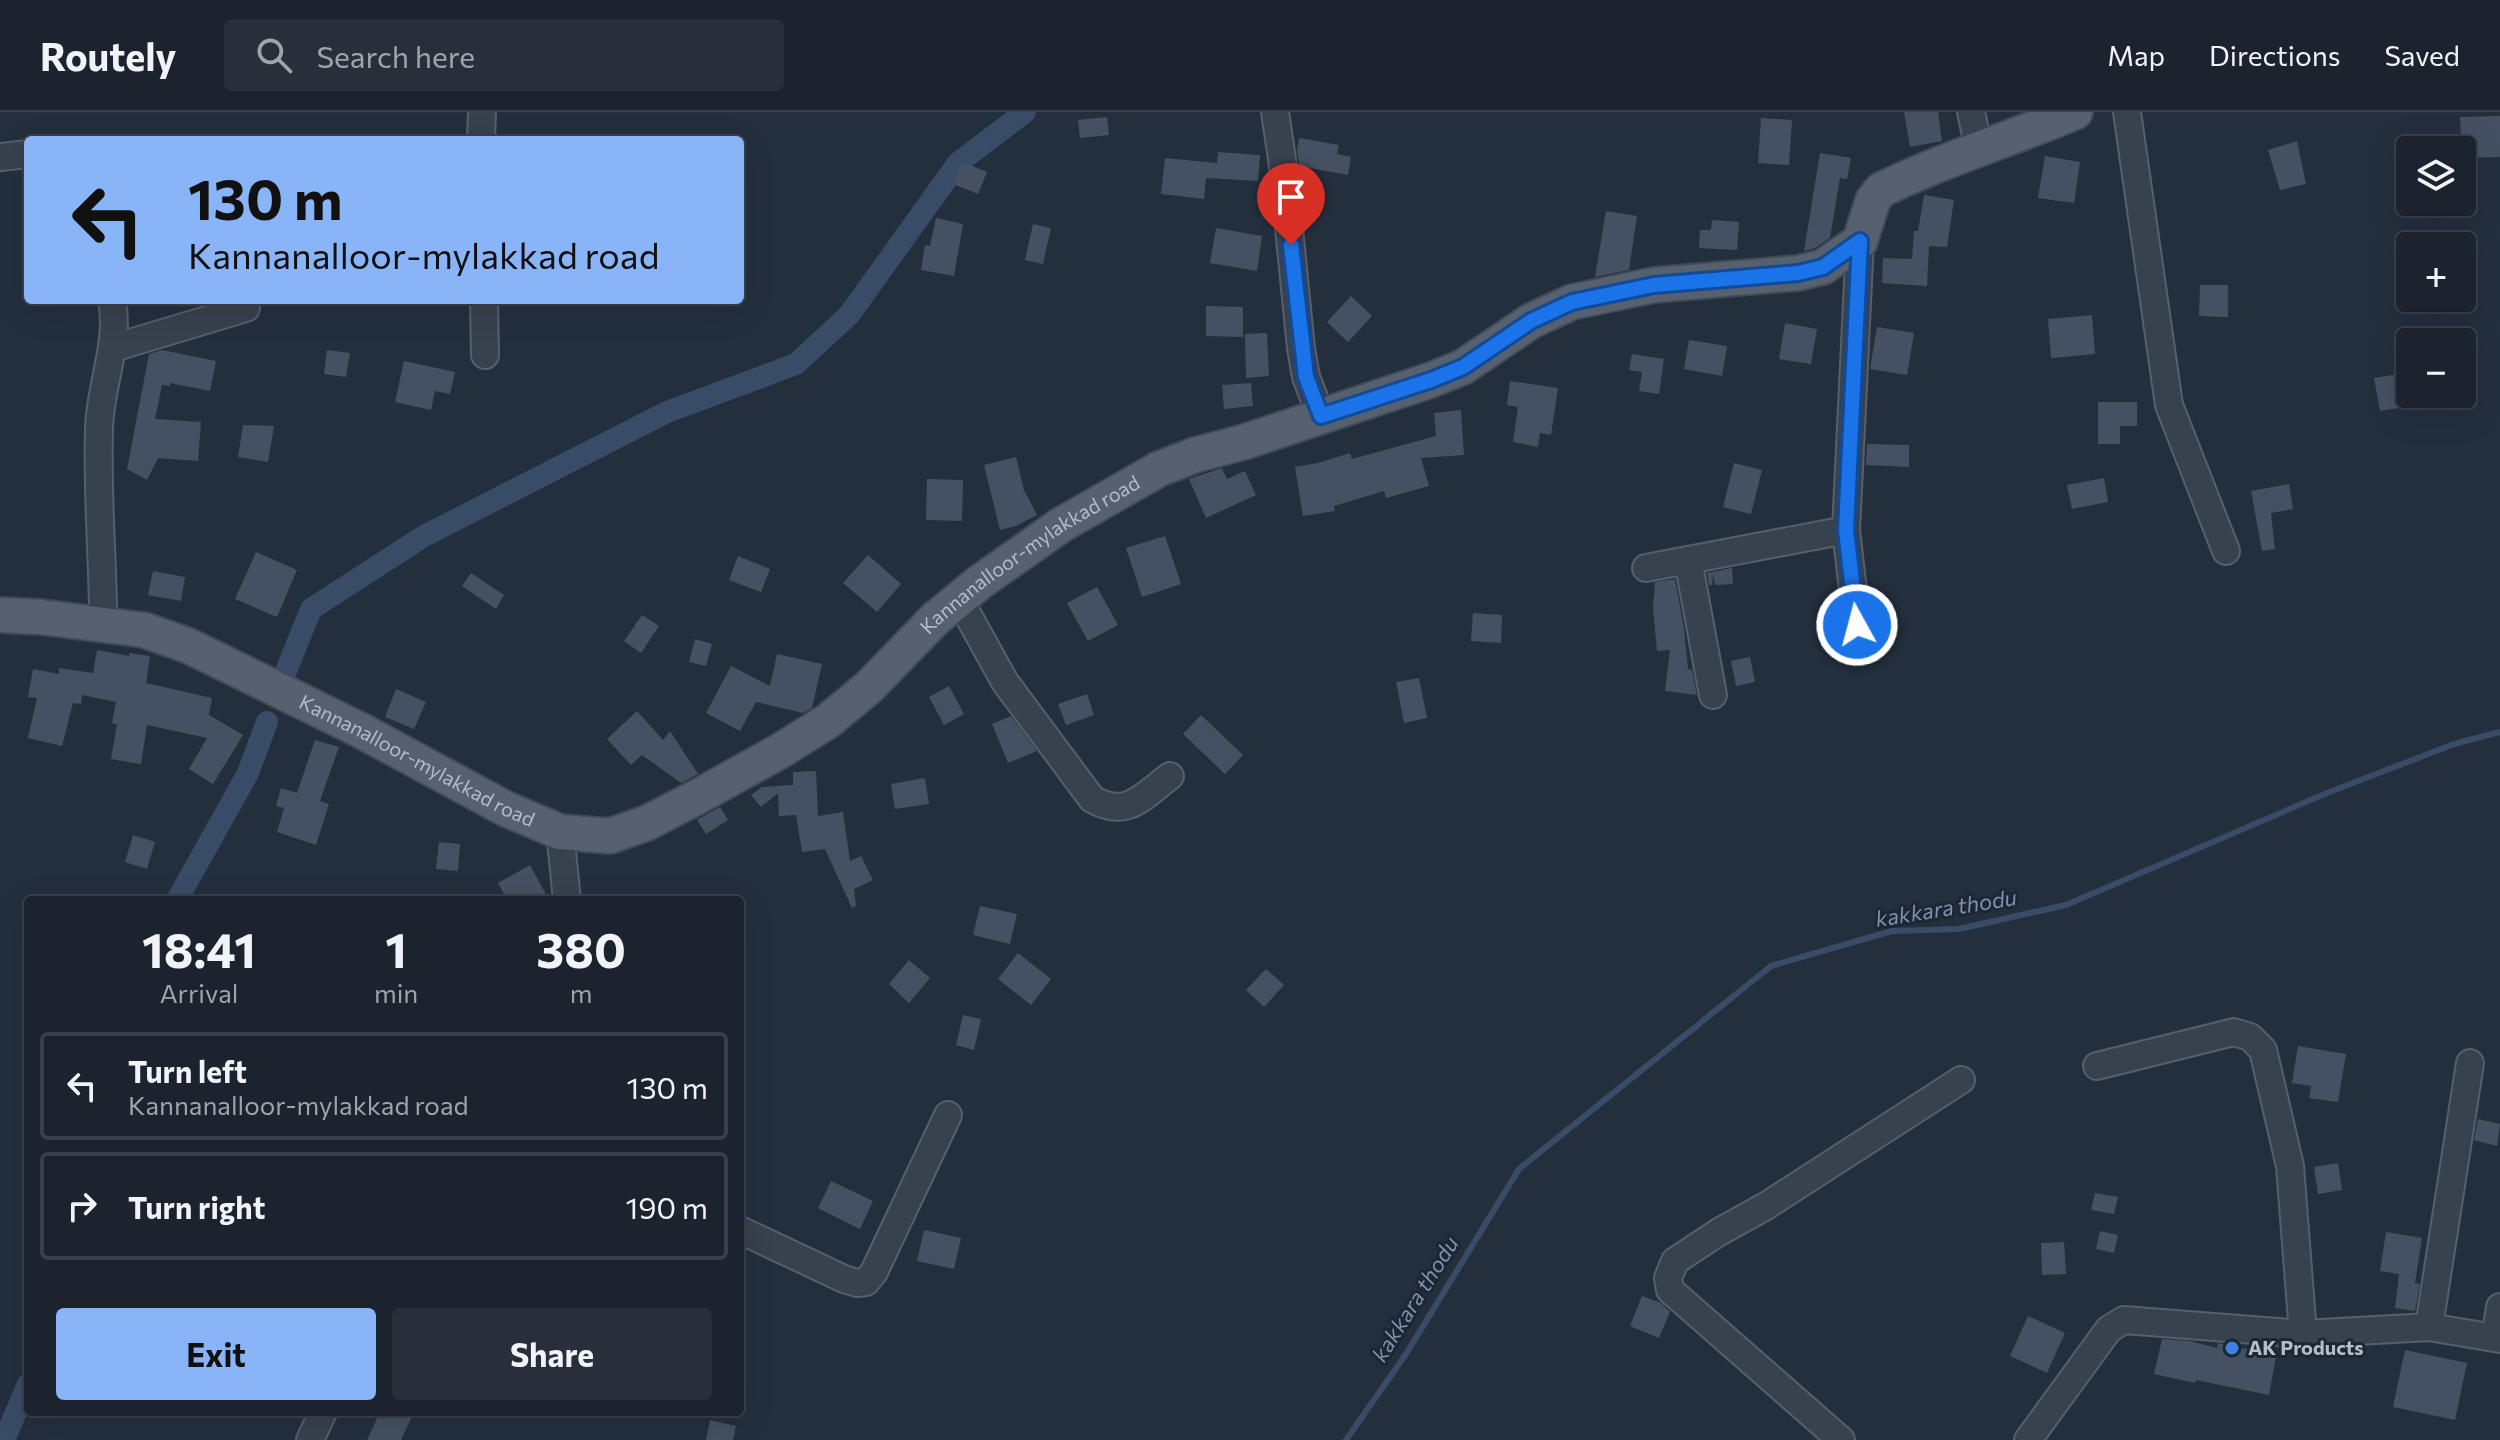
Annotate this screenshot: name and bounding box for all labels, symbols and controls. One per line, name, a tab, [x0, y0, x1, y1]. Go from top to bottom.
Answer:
search box	[224, 19, 784, 91]
text: Routely	[40, 32, 176, 79]
icon: search	[252, 33, 296, 77]
text: Search here	[316, 37, 475, 74]
text: Map	[2107, 38, 2165, 72]
text: Directions	[2209, 38, 2340, 72]
text: Saved	[2384, 38, 2460, 72]
map controls	[2396, 136, 2476, 408]
button: layers	[2396, 136, 2476, 216]
text: 130 m	[188, 163, 343, 232]
pin	[1257, 163, 1325, 245]
icon: left	[56, 168, 160, 272]
icon: arrive	[1269, 175, 1313, 219]
text: Kannanalloor-mylakkad road	[188, 232, 659, 276]
button: +	[2396, 232, 2476, 312]
button: −	[2396, 328, 2476, 408]
street label: Kannanalloor-mylakkad road	[914, 470, 1143, 638]
position arrow	[1815, 583, 1899, 667]
street label: Kannanalloor-mylakkad road	[296, 689, 539, 831]
water label: kakkara thodu	[1873, 883, 2019, 932]
text: 18:41	[142, 919, 256, 978]
text: 1	[385, 919, 407, 978]
text: 380	[536, 919, 626, 978]
text: Arrival	[160, 977, 238, 1008]
text: min	[374, 977, 418, 1008]
text: m	[570, 977, 592, 1008]
text: Turn left	[128, 1052, 247, 1089]
icon: left	[60, 1064, 104, 1108]
text: 130 m	[627, 1068, 708, 1105]
text: Kannanalloor-mylakkad road	[128, 1089, 469, 1120]
icon: right	[60, 1184, 104, 1228]
text: Turn right	[128, 1188, 265, 1225]
text: 190 m	[625, 1188, 708, 1225]
water label: kakkara thodu	[1365, 1231, 1464, 1366]
button: Exit	[56, 1308, 376, 1400]
button: Share	[392, 1308, 712, 1400]
place label: AK Products	[2248, 1335, 2364, 1359]
marker: AK Products	[2223, 1339, 2241, 1357]

